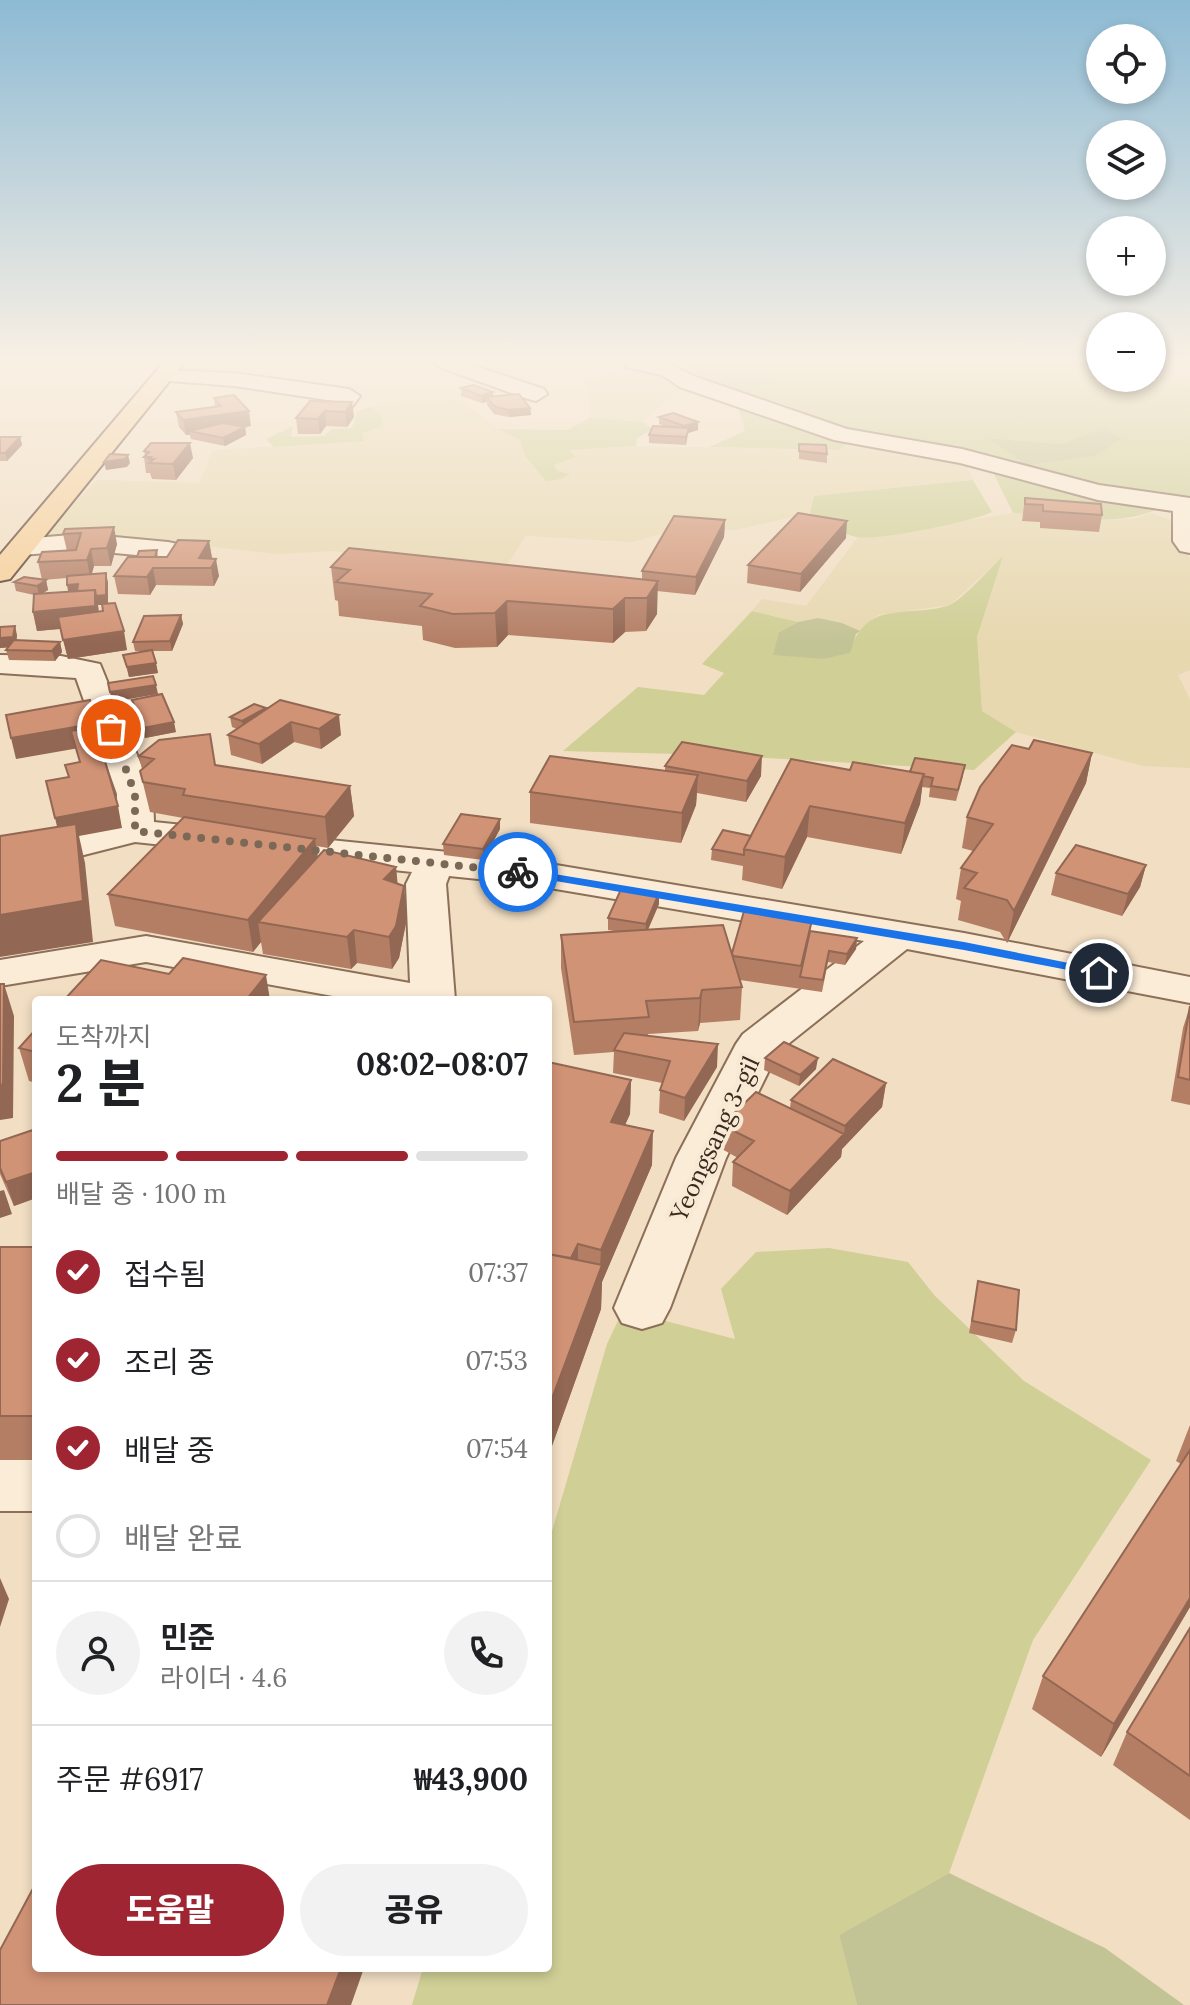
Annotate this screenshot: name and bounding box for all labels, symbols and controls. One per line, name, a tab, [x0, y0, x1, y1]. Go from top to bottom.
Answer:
map controls	[1086, 24, 1166, 392]
button: locate	[1086, 24, 1166, 104]
button: layers	[1086, 120, 1166, 200]
button: +	[1086, 216, 1166, 296]
button: −	[1086, 312, 1166, 392]
pin	[77, 695, 145, 763]
icon: bag	[89, 707, 133, 751]
courier	[478, 832, 558, 912]
icon: bike	[496, 850, 540, 894]
pin	[1065, 939, 1133, 1007]
icon: home	[1077, 951, 1121, 995]
text: 도착까지	[56, 1020, 152, 1053]
text: 08:02–08:07	[356, 1045, 528, 1083]
text: 2 분	[56, 1050, 145, 1116]
street label: Yeongsang 3-gil	[662, 1051, 766, 1227]
text: 배달 중 · 100 m	[56, 1177, 227, 1210]
icon: check	[56, 1250, 100, 1294]
text: 접수됨	[124, 1255, 207, 1293]
text: 07:37	[468, 1256, 528, 1289]
icon: check	[56, 1338, 100, 1382]
text: 조리 중	[124, 1343, 215, 1381]
text: 07:53	[465, 1344, 528, 1377]
icon: check	[56, 1426, 100, 1470]
text: 배달 중	[124, 1431, 215, 1469]
text: 07:54	[466, 1432, 528, 1465]
text: 배달 완료	[124, 1519, 242, 1557]
button: person	[56, 1611, 140, 1695]
button: phone	[444, 1611, 528, 1695]
text: 민준	[160, 1618, 215, 1656]
text: 라이더 · 4.6	[160, 1661, 287, 1694]
text: 주문 #6917	[56, 1760, 203, 1798]
text: ₩43,900	[414, 1760, 528, 1798]
button: 도움말	[56, 1864, 284, 1956]
button: 공유	[300, 1864, 528, 1956]

